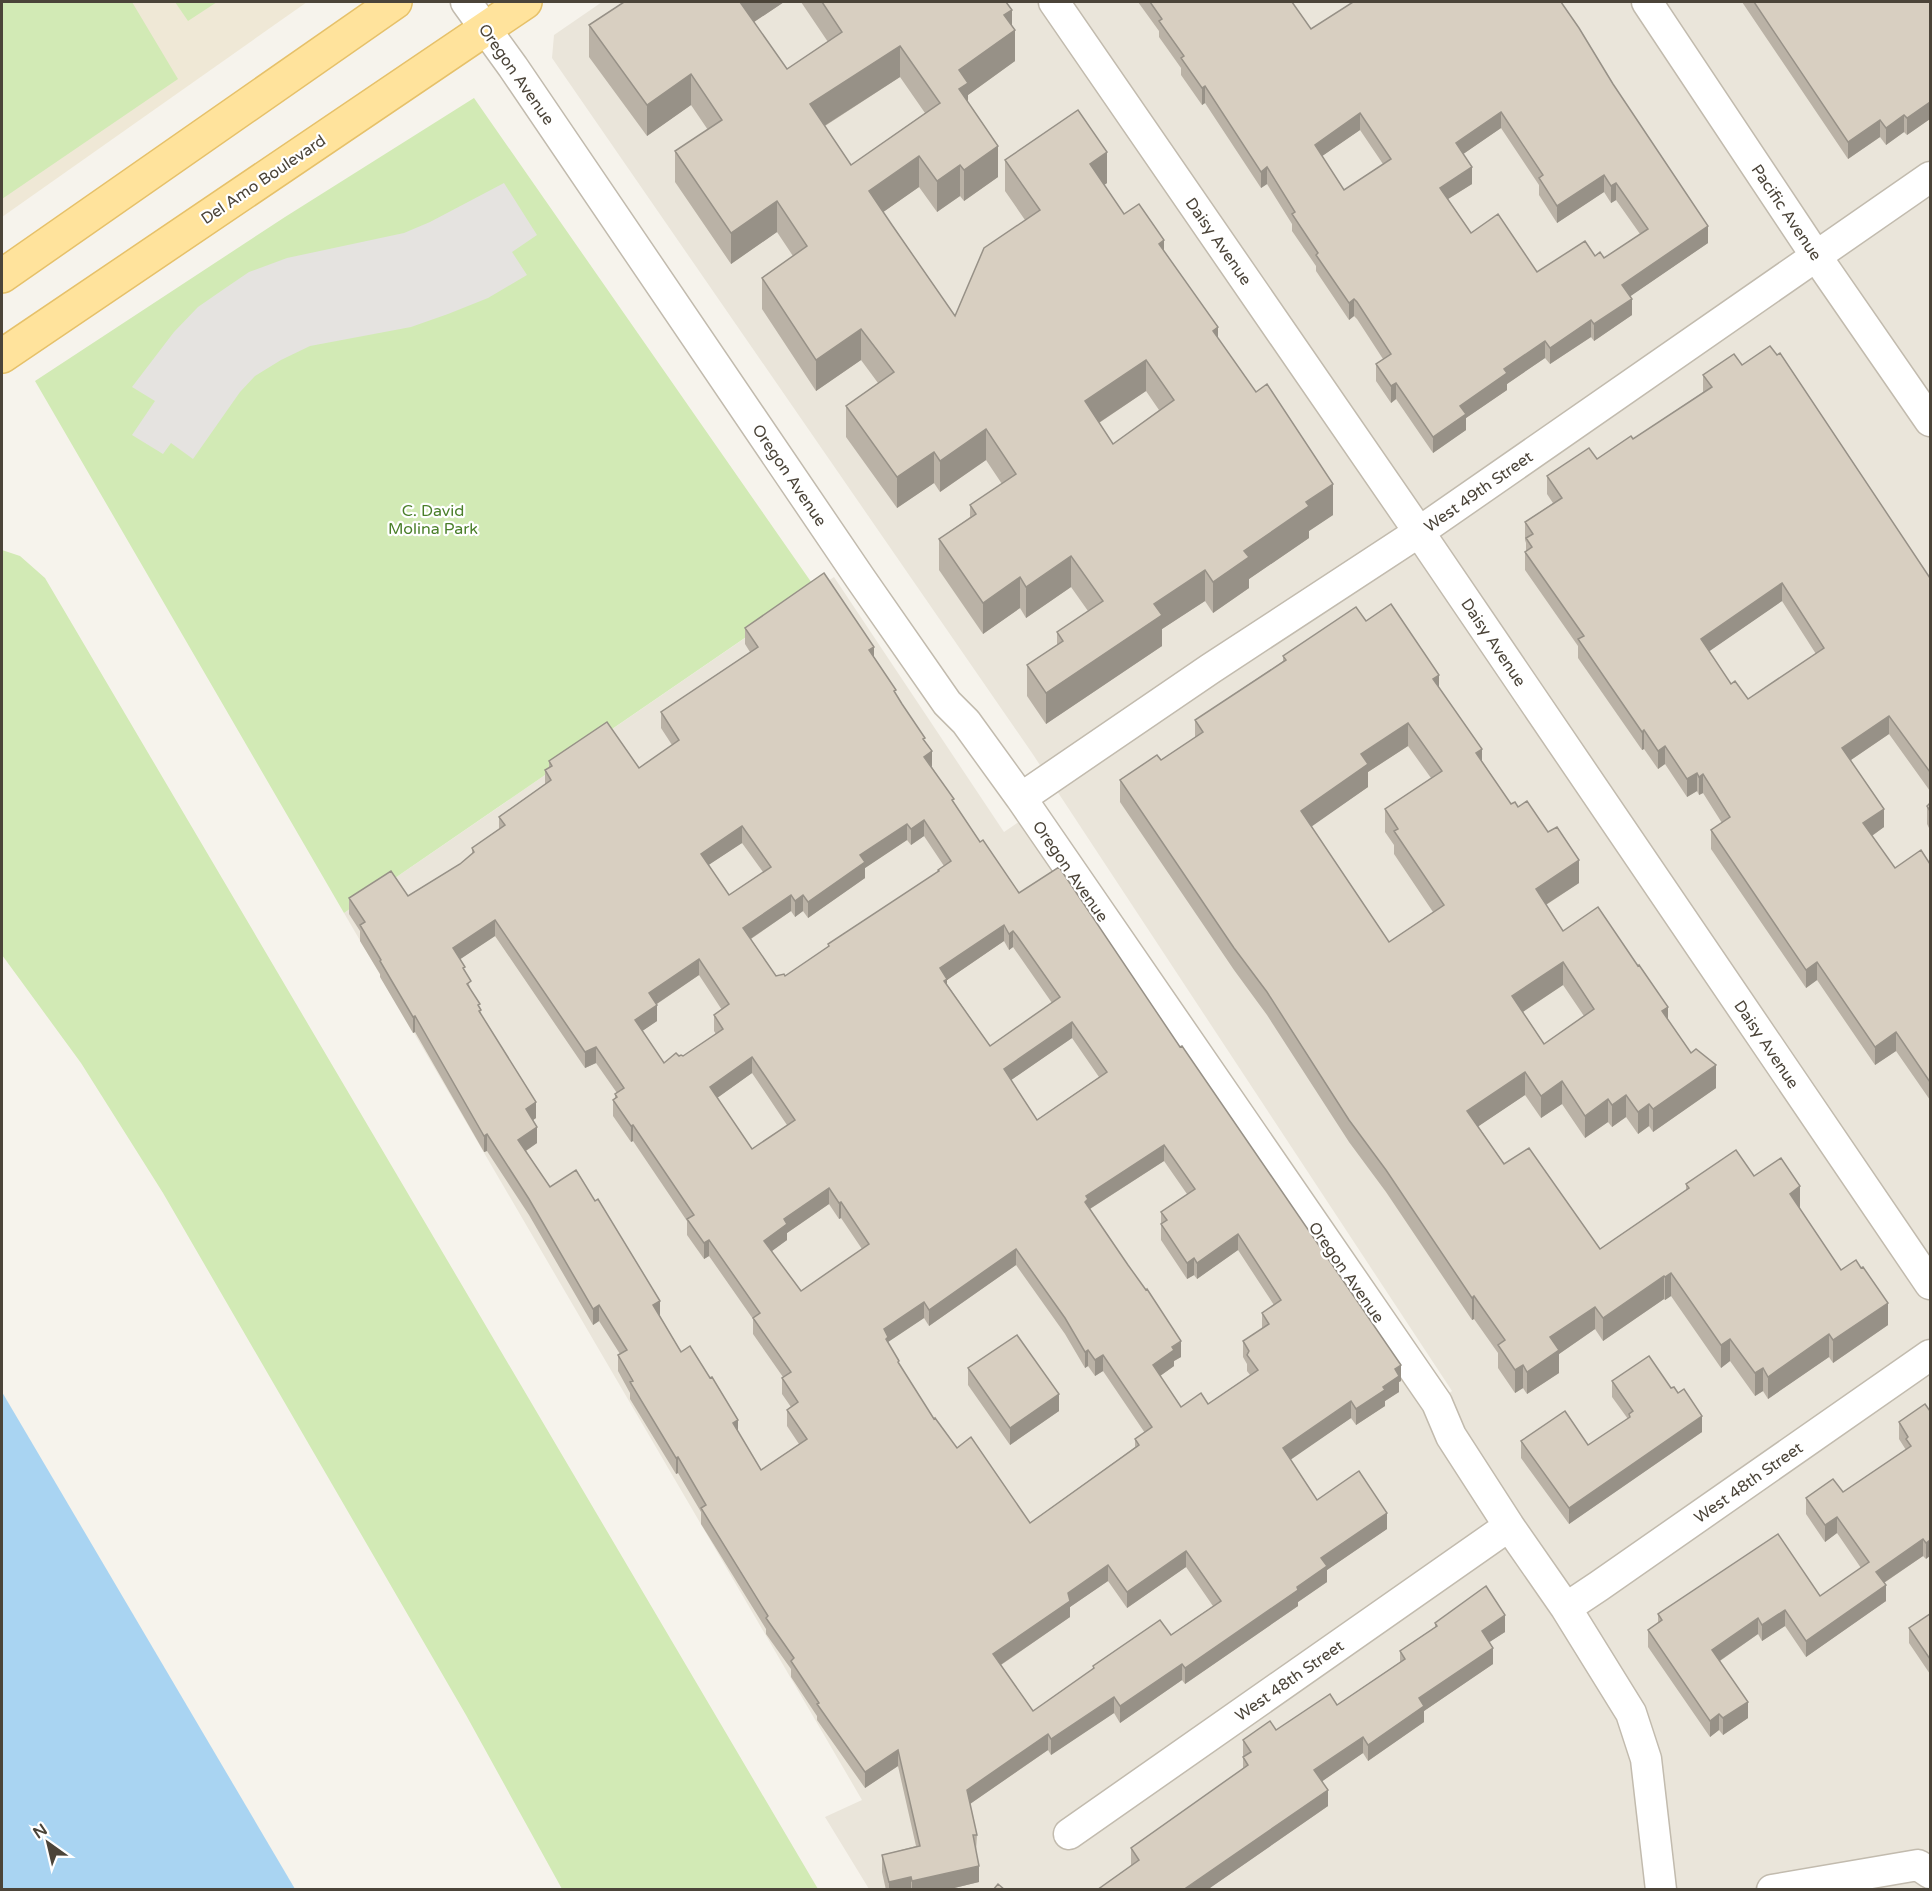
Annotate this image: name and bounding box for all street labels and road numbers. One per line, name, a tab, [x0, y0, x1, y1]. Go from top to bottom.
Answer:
street label: Oregon Avenue	[474, 20, 558, 129]
street label: Del Amo Boulevard	[197, 131, 330, 229]
street label: Pacific Avenue	[1747, 161, 1826, 265]
street label: Daisy Avenue	[1181, 194, 1256, 289]
street label: Oregon Avenue	[748, 421, 831, 530]
street label: West 49th Street	[1420, 447, 1537, 537]
street label: Daisy Avenue	[1456, 594, 1530, 691]
street label: Oregon Avenue	[1028, 817, 1112, 926]
street label: Daisy Avenue	[1729, 996, 1803, 1093]
street label: Oregon Avenue	[1304, 1218, 1388, 1327]
street label: West 48th Street	[1690, 1438, 1807, 1528]
street label: West 48th Street	[1231, 1636, 1348, 1726]

